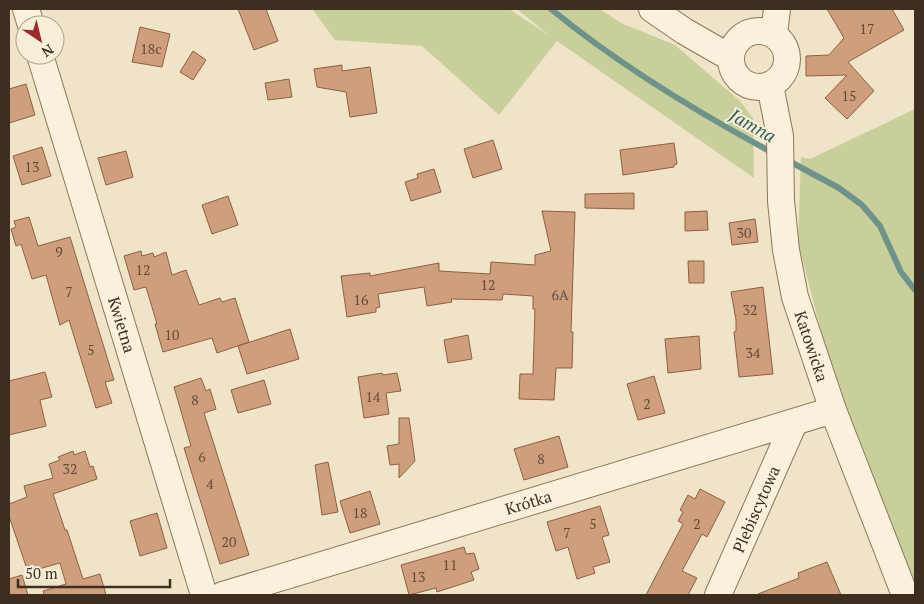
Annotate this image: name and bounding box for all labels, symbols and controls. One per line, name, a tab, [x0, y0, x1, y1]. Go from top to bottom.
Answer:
north arrow	[15, 15, 65, 65]
house number: 17	[860, 19, 874, 38]
house number: 18c	[140, 39, 162, 58]
text: N	[38, 40, 58, 62]
house number: 15	[842, 86, 856, 105]
water label: Jamna	[725, 102, 780, 148]
house number: 13	[25, 157, 39, 176]
house number: 30	[737, 223, 751, 242]
house number: 9	[55, 242, 63, 261]
house number: 12	[136, 260, 150, 279]
house number: 12	[481, 275, 495, 294]
house number: 7	[65, 282, 73, 301]
house number: 6A	[551, 285, 569, 304]
house number: 16	[354, 290, 369, 309]
street label: Kwietna	[103, 294, 141, 356]
house number: 32	[743, 300, 757, 319]
street label: Katowicka	[789, 308, 834, 384]
house number: 10	[165, 325, 179, 344]
house number: 5	[87, 340, 95, 359]
house number: 34	[746, 343, 761, 362]
house number: 14	[366, 387, 381, 406]
house number: 8	[191, 390, 199, 409]
house number: 2	[643, 394, 651, 413]
house number: 6	[198, 447, 206, 466]
house number: 8	[537, 449, 545, 468]
house number: 32	[63, 459, 77, 478]
street label: Plebiscytowa	[727, 462, 785, 556]
house number: 4	[206, 474, 214, 493]
street label: Krótka	[502, 485, 554, 520]
house number: 18	[353, 503, 367, 522]
house number: 5	[589, 514, 597, 533]
house number: 2	[693, 514, 701, 533]
house number: 7	[563, 523, 571, 542]
house number: 20	[222, 532, 236, 551]
house number: 11	[443, 555, 457, 574]
scale bar	[18, 556, 170, 588]
text: 50 m	[25, 563, 58, 583]
house number: 13	[411, 567, 425, 586]

